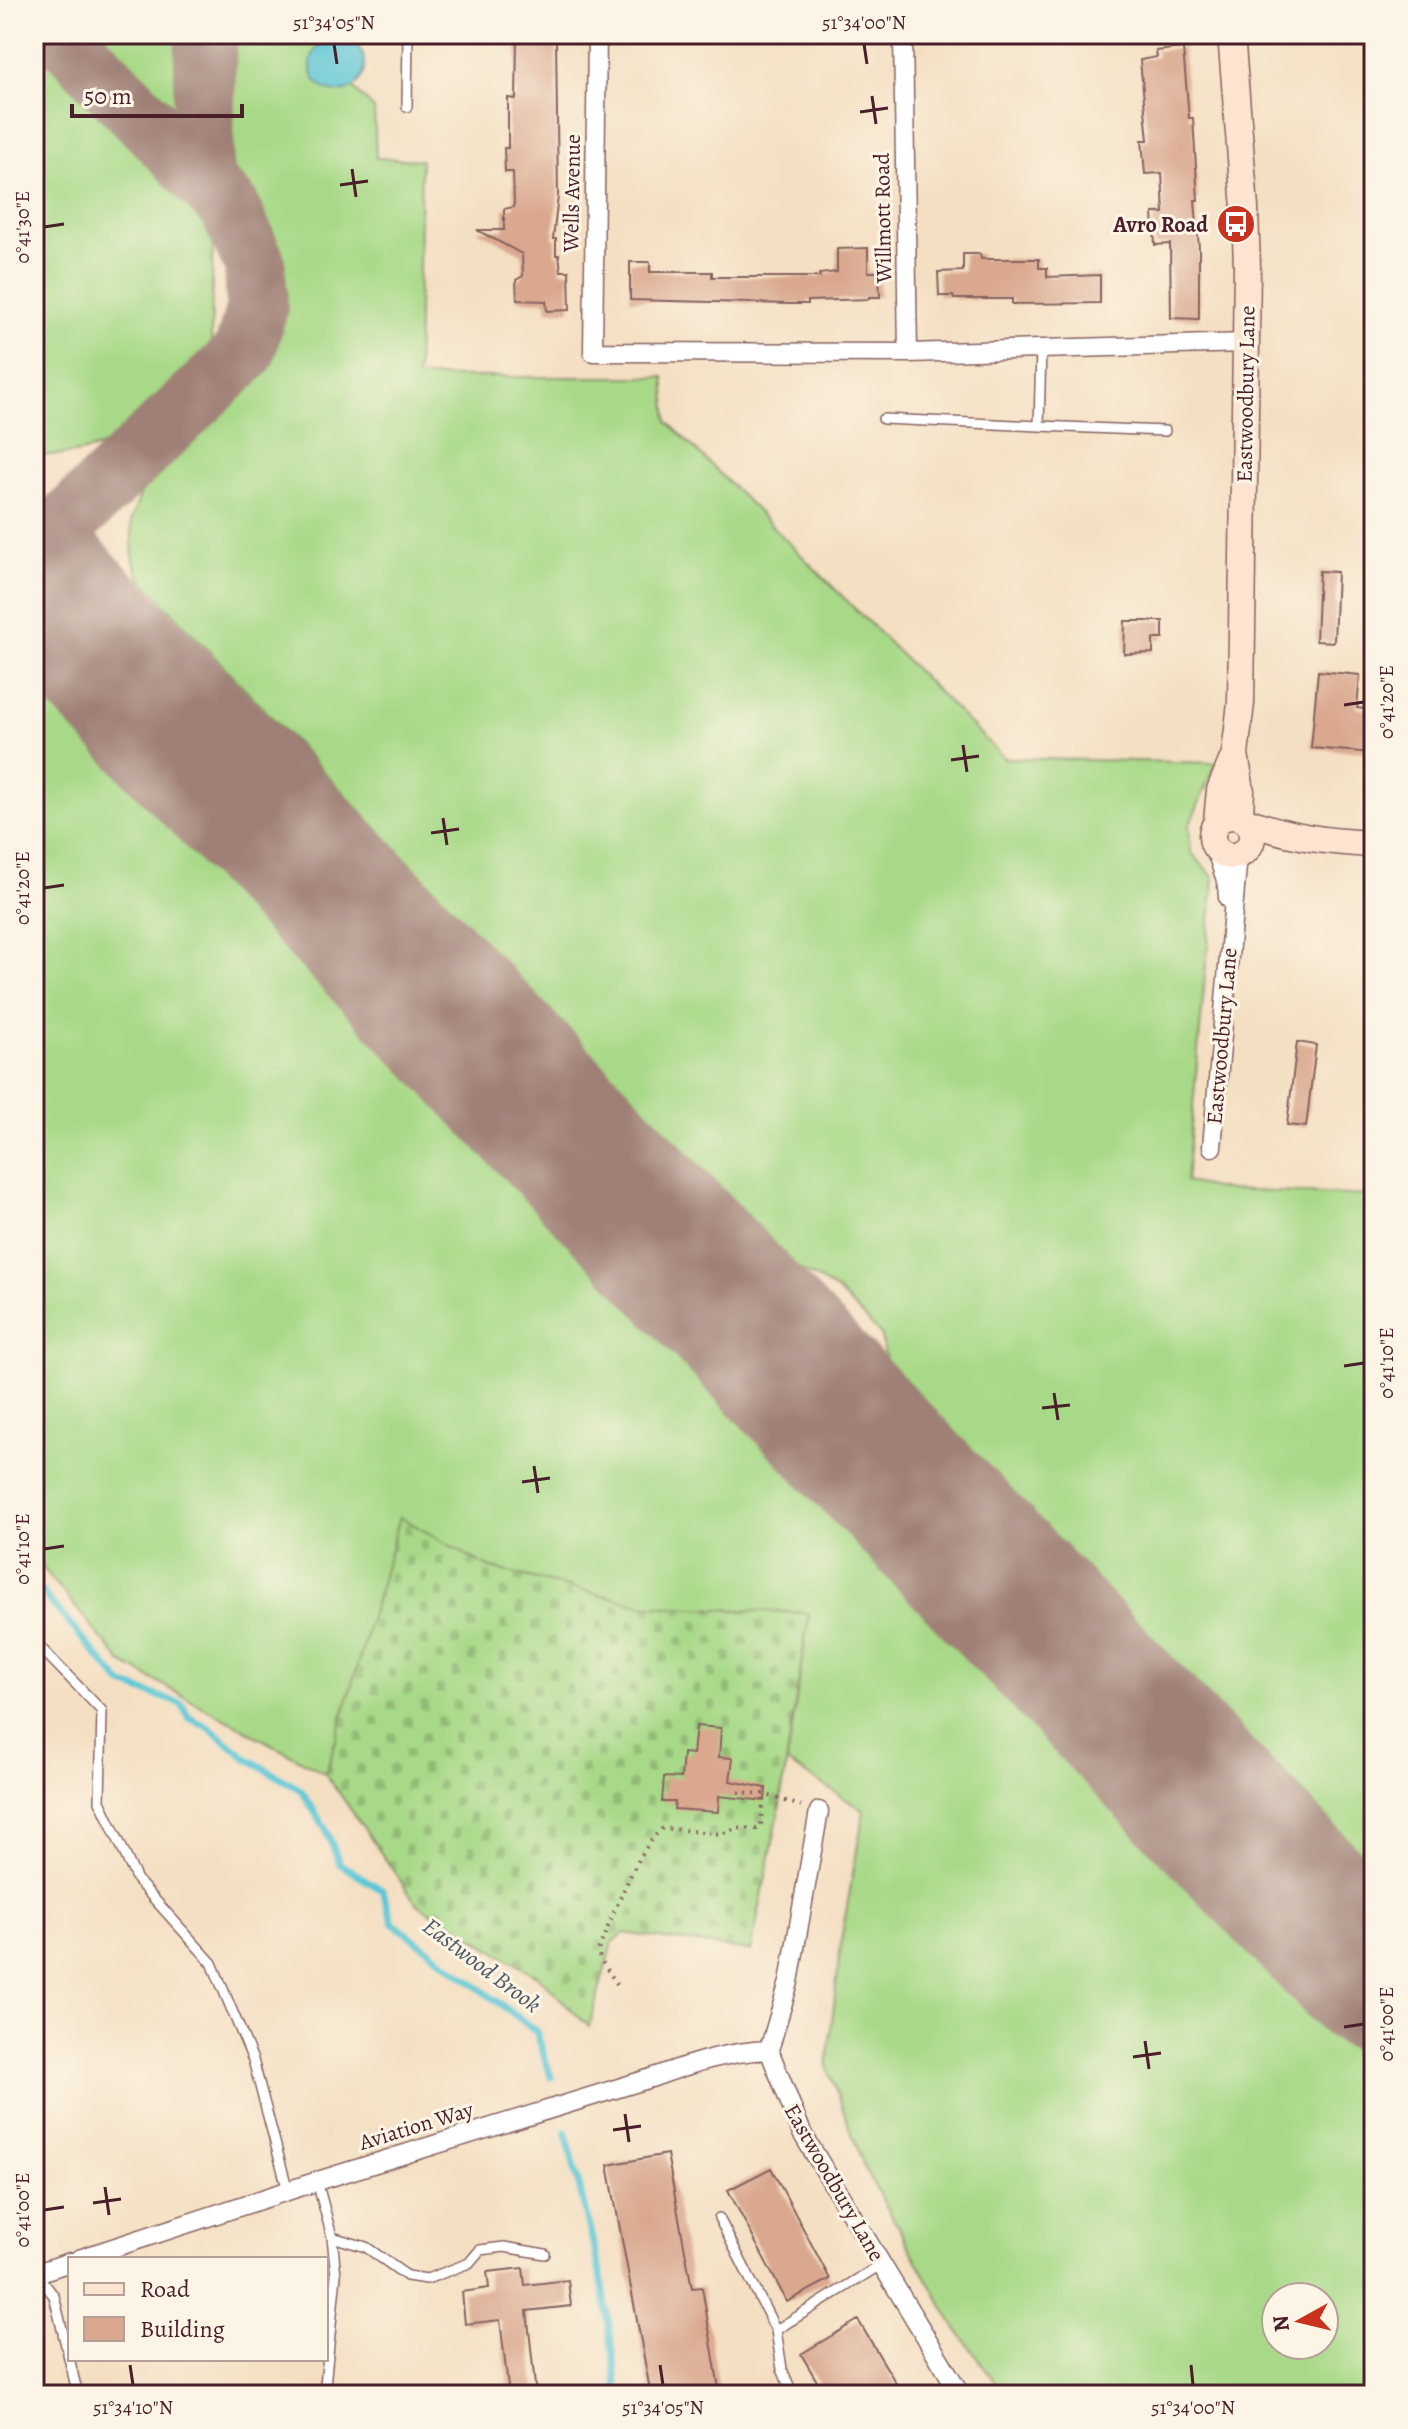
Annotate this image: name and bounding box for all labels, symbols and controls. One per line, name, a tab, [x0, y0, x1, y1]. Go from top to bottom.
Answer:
text: 51°34'05"N	[293, 9, 375, 36]
text: 51°34'00"N	[822, 9, 906, 36]
scale bar	[72, 68, 242, 118]
text: 50 m	[84, 80, 132, 112]
street label: Wells Avenue	[556, 134, 588, 253]
street label: Willmott Road	[867, 152, 899, 284]
text: 0°41'30"E	[9, 191, 36, 263]
bus stop icon: Avro Road	[1215, 203, 1257, 245]
place label: Avro Road	[1112, 210, 1208, 240]
street label: Eastwoodbury Lane	[1229, 305, 1263, 483]
text: 0°41'20"E	[1373, 665, 1400, 739]
text: 0°41'20"E	[9, 851, 36, 925]
street label: Eastwoodbury Lane	[1199, 947, 1245, 1126]
text: 0°41'10"E	[1373, 1327, 1400, 1399]
text: 0°41'10"E	[9, 1513, 36, 1585]
water label: Eastwood Brook	[416, 1910, 548, 2020]
text: 0°41'00"E	[1373, 1986, 1400, 2062]
street label: Aviation Way	[355, 2094, 477, 2158]
street label: Eastwoodbury Lane	[777, 2098, 891, 2267]
text: 0°41'00"E	[9, 2172, 36, 2248]
legend	[68, 2257, 328, 2361]
text: Road	[140, 2273, 190, 2305]
north arrow	[1260, 2281, 1340, 2361]
text: Building	[140, 2313, 225, 2345]
text: N	[1265, 2314, 1297, 2334]
text: 51°34'10"N	[93, 2394, 173, 2421]
text: 51°34'05"N	[622, 2394, 704, 2421]
text: 51°34'00"N	[1151, 2394, 1235, 2421]

